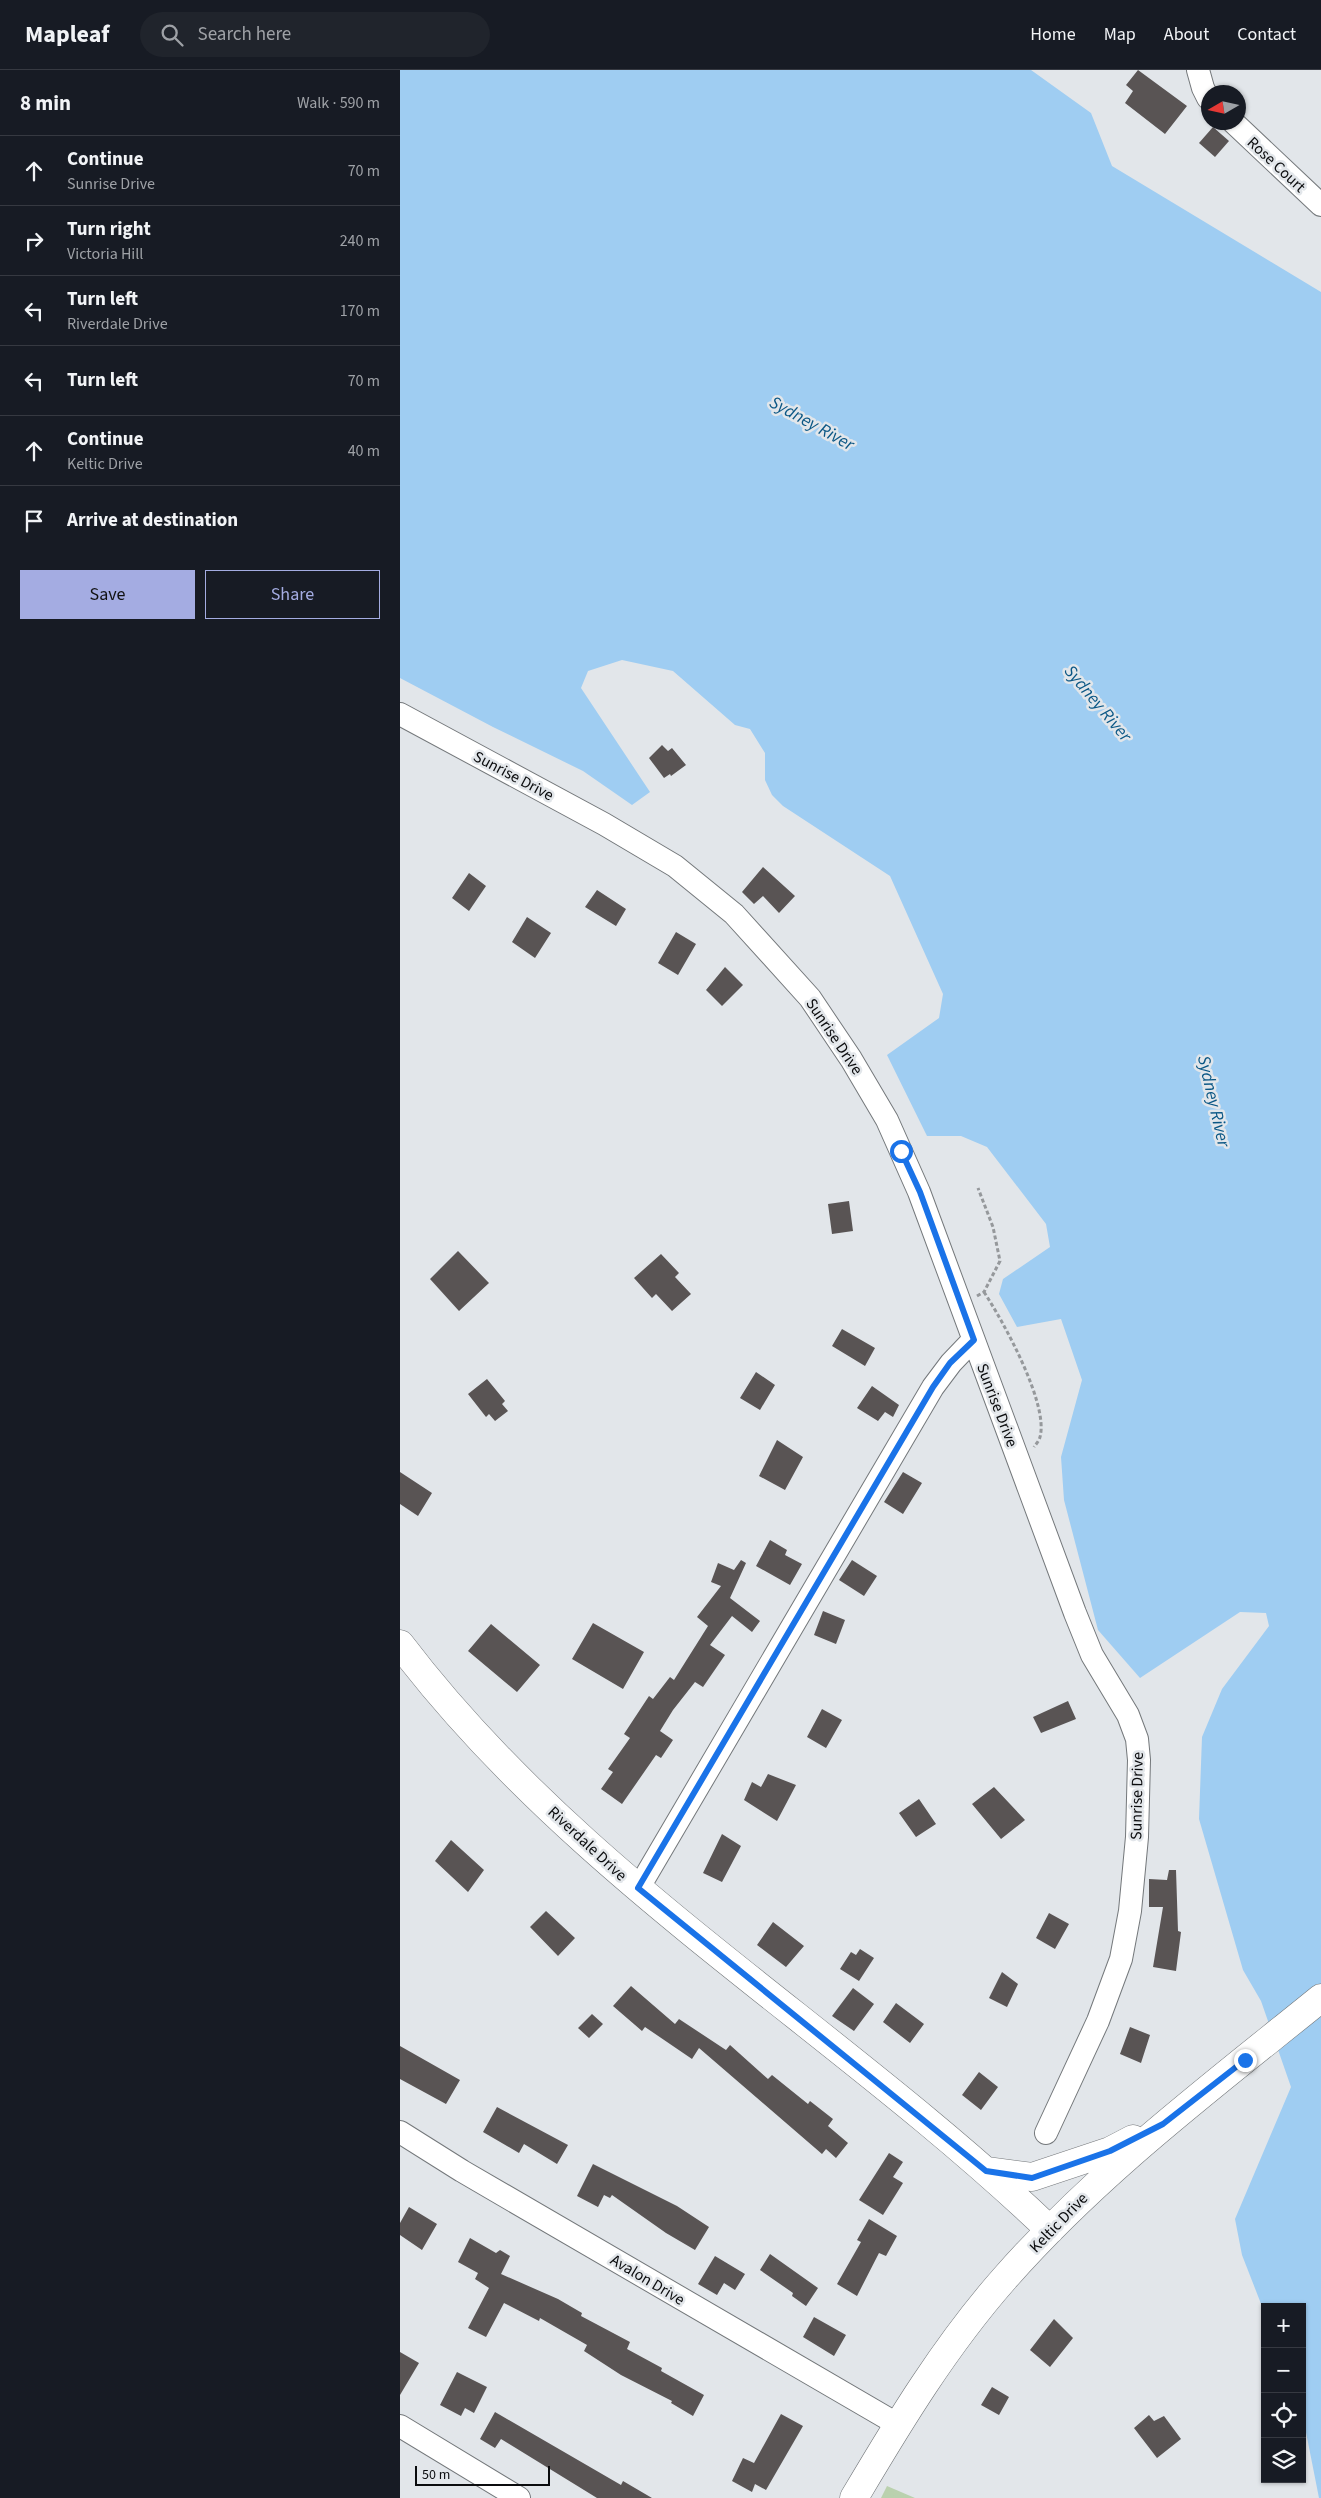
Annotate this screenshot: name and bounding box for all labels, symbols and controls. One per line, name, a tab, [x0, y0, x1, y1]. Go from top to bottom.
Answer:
search box	[140, 12, 490, 57]
text: Mapleaf	[25, 17, 110, 52]
icon: search	[158, 21, 186, 49]
text: Search here	[198, 21, 291, 48]
text: Home	[1030, 22, 1076, 47]
text: Map	[1104, 22, 1136, 47]
text: About	[1164, 22, 1209, 47]
text: Contact	[1237, 22, 1296, 47]
north arrow	[1201, 85, 1246, 130]
text: 8 min	[20, 88, 71, 118]
text: Walk · 590 m	[297, 92, 380, 114]
street label: Rose Court	[1242, 132, 1311, 198]
text: Continue	[67, 146, 144, 173]
icon: ahead	[20, 157, 48, 185]
text: 70 m	[348, 160, 380, 182]
text: Sunrise Drive	[67, 173, 155, 195]
text: Turn right	[67, 216, 151, 243]
icon: right	[20, 227, 48, 255]
text: 240 m	[340, 230, 380, 252]
text: Victoria Hill	[67, 243, 143, 265]
text: Turn left	[67, 286, 138, 313]
icon: left	[20, 297, 48, 325]
text: 170 m	[340, 300, 380, 322]
text: Riverdale Drive	[67, 313, 168, 335]
icon: left	[20, 367, 48, 395]
text: Turn left	[67, 367, 138, 394]
text: 70 m	[348, 370, 380, 392]
water label: Sydney River	[765, 390, 859, 457]
text: Continue	[67, 426, 144, 453]
icon: ahead	[20, 437, 48, 465]
text: 40 m	[348, 440, 380, 462]
text: Keltic Drive	[67, 453, 143, 475]
icon: arrive	[20, 507, 48, 535]
text: Arrive at destination	[67, 507, 238, 534]
button: Save	[20, 570, 195, 619]
button: Share	[205, 570, 380, 619]
water label: Sydney River	[1058, 660, 1138, 748]
street label: Sunrise Drive	[470, 746, 558, 806]
street label: Sunrise Drive	[800, 994, 868, 1079]
water label: Sydney River	[1191, 1053, 1236, 1150]
route start	[890, 1140, 913, 1163]
street label: Sunrise Drive	[971, 1360, 1023, 1450]
street label: Sunrise Drive	[1125, 1752, 1149, 1840]
street label: Riverdale Drive	[543, 1801, 632, 1886]
route end	[1234, 2049, 1257, 2072]
street label: Keltic Drive	[1025, 2188, 1093, 2258]
street label: Avalon Drive	[606, 2249, 689, 2311]
map controls	[1261, 2303, 1306, 2483]
button: +	[1261, 2303, 1306, 2348]
button: −	[1261, 2348, 1306, 2393]
button: locate	[1261, 2393, 1306, 2438]
button: layers	[1261, 2438, 1306, 2483]
scale bar	[415, 2463, 550, 2486]
text: 50 m	[422, 2465, 450, 2485]

